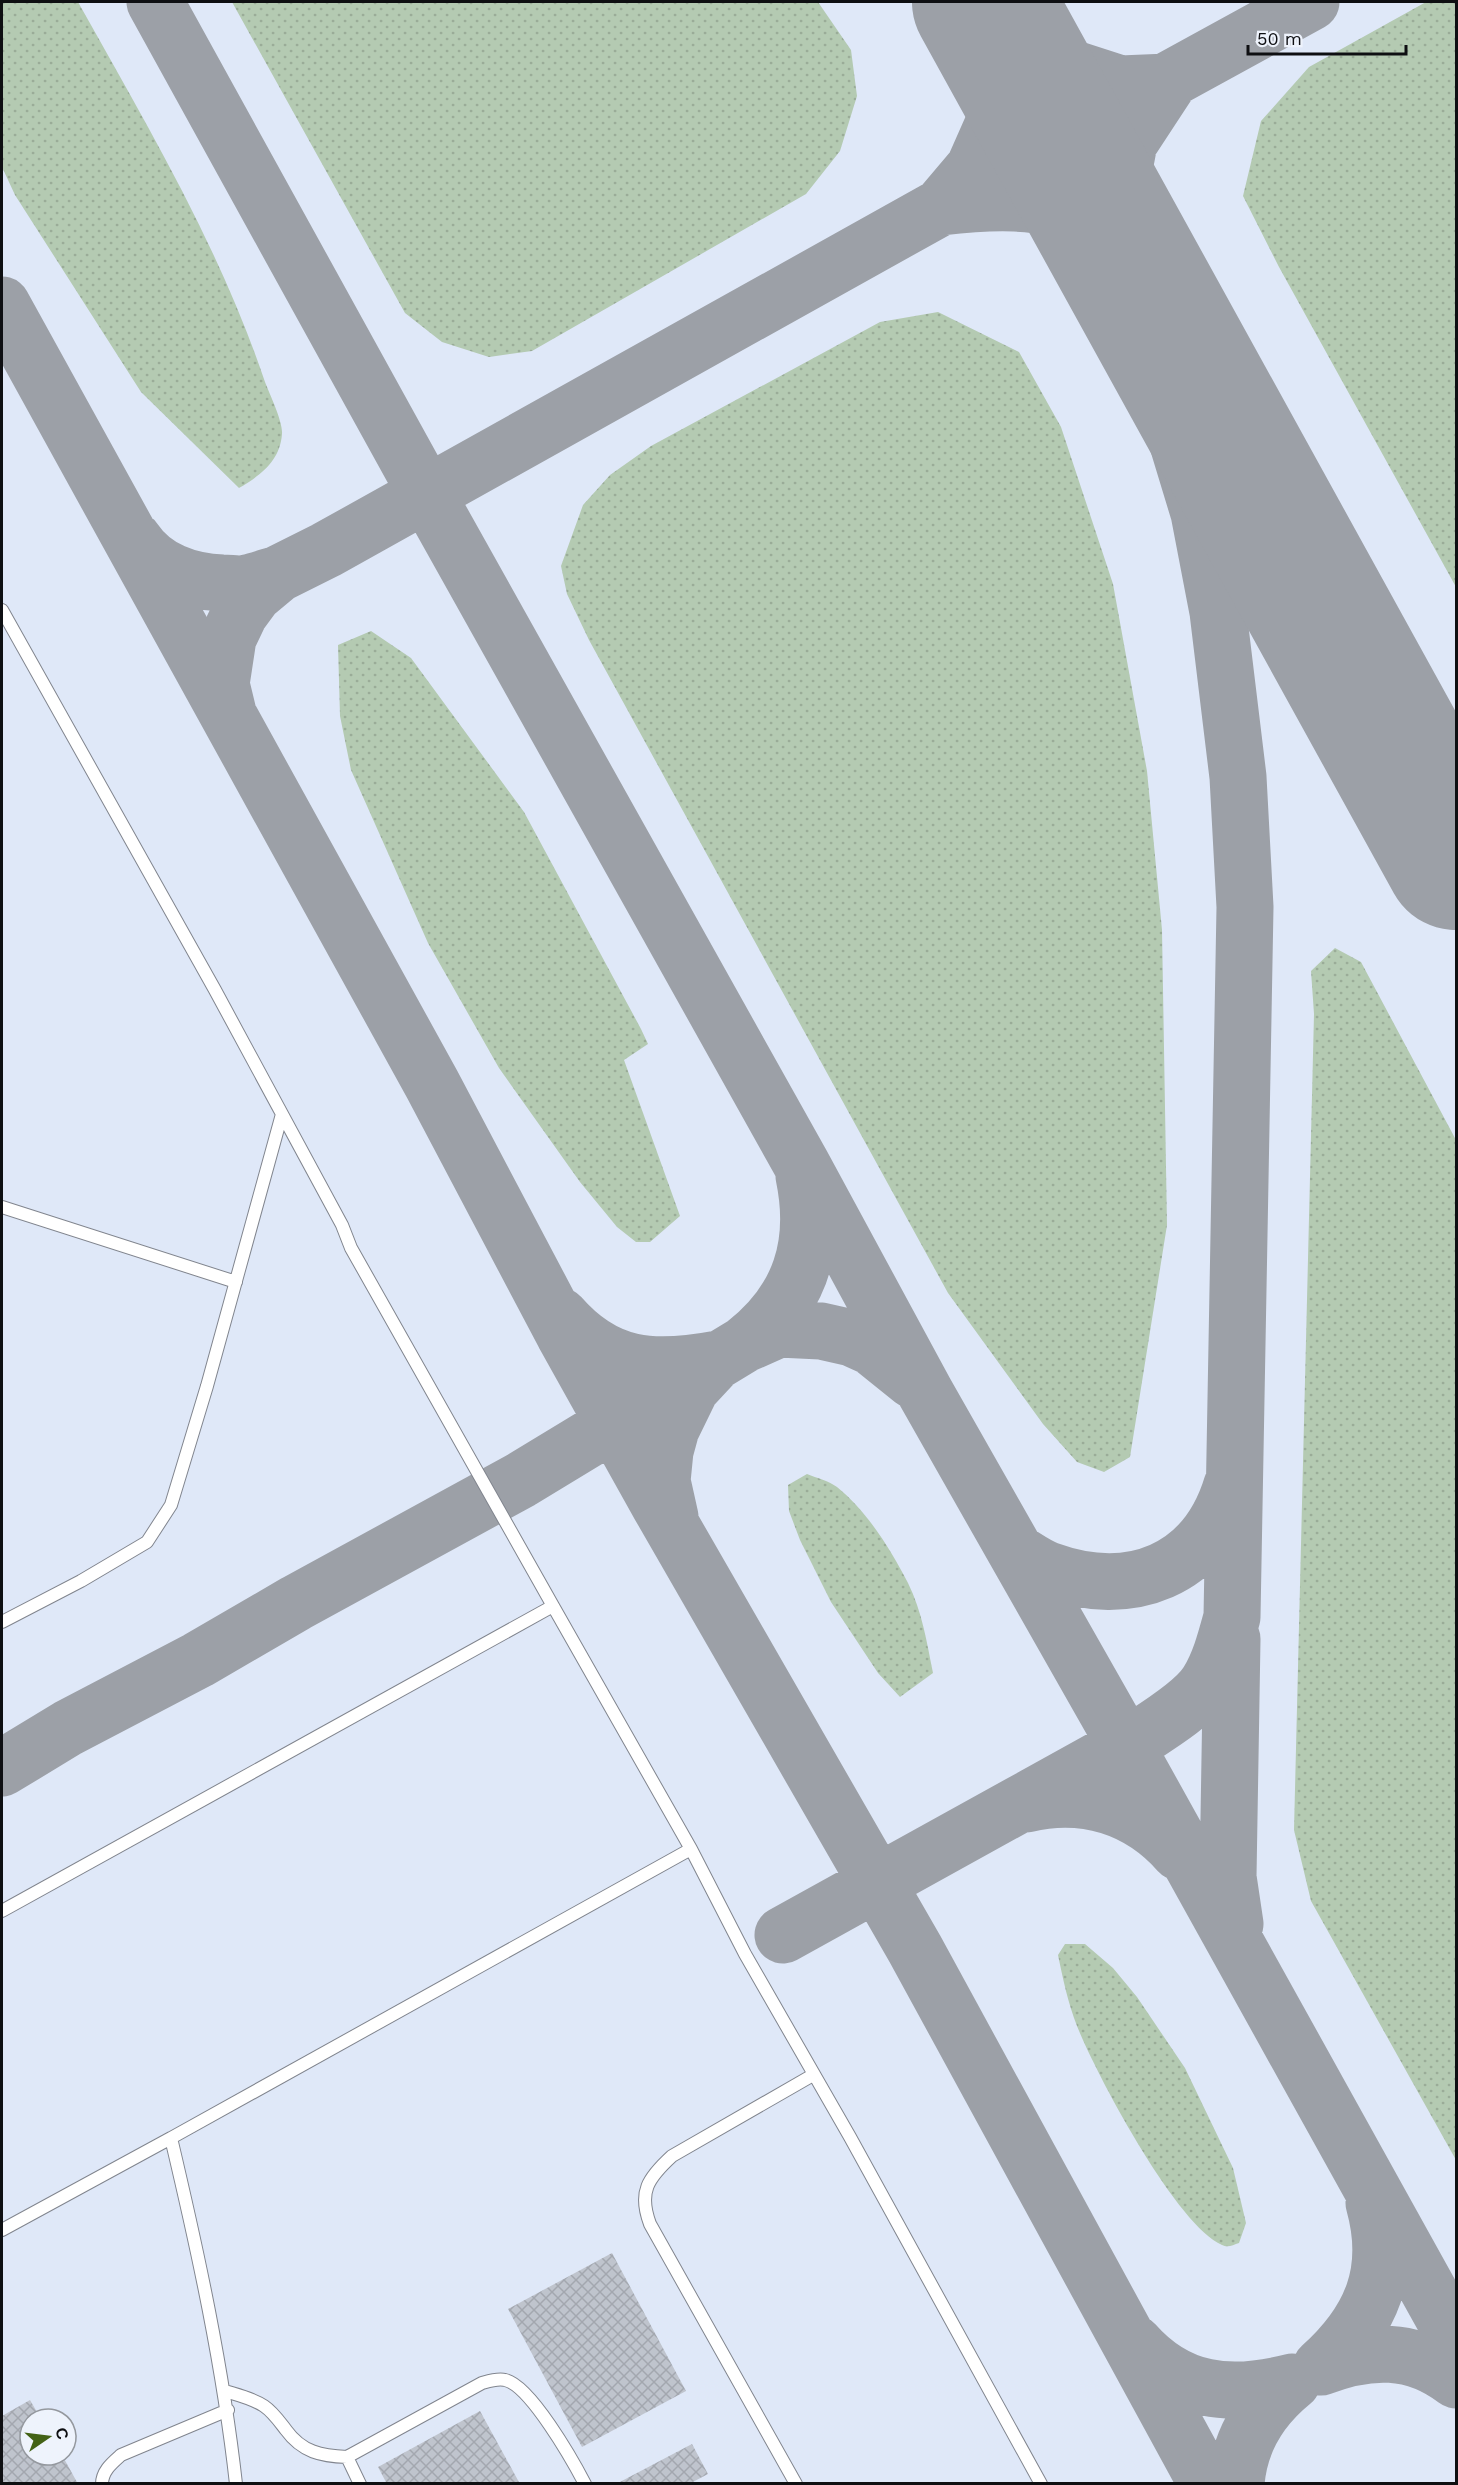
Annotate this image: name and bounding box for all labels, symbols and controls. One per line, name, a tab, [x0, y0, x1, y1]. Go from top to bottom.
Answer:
scale bar	[1248, 18, 1406, 56]
text: 50 m	[1257, 28, 1302, 49]
north arrow	[18, 2407, 78, 2467]
text: С	[51, 2426, 73, 2442]

